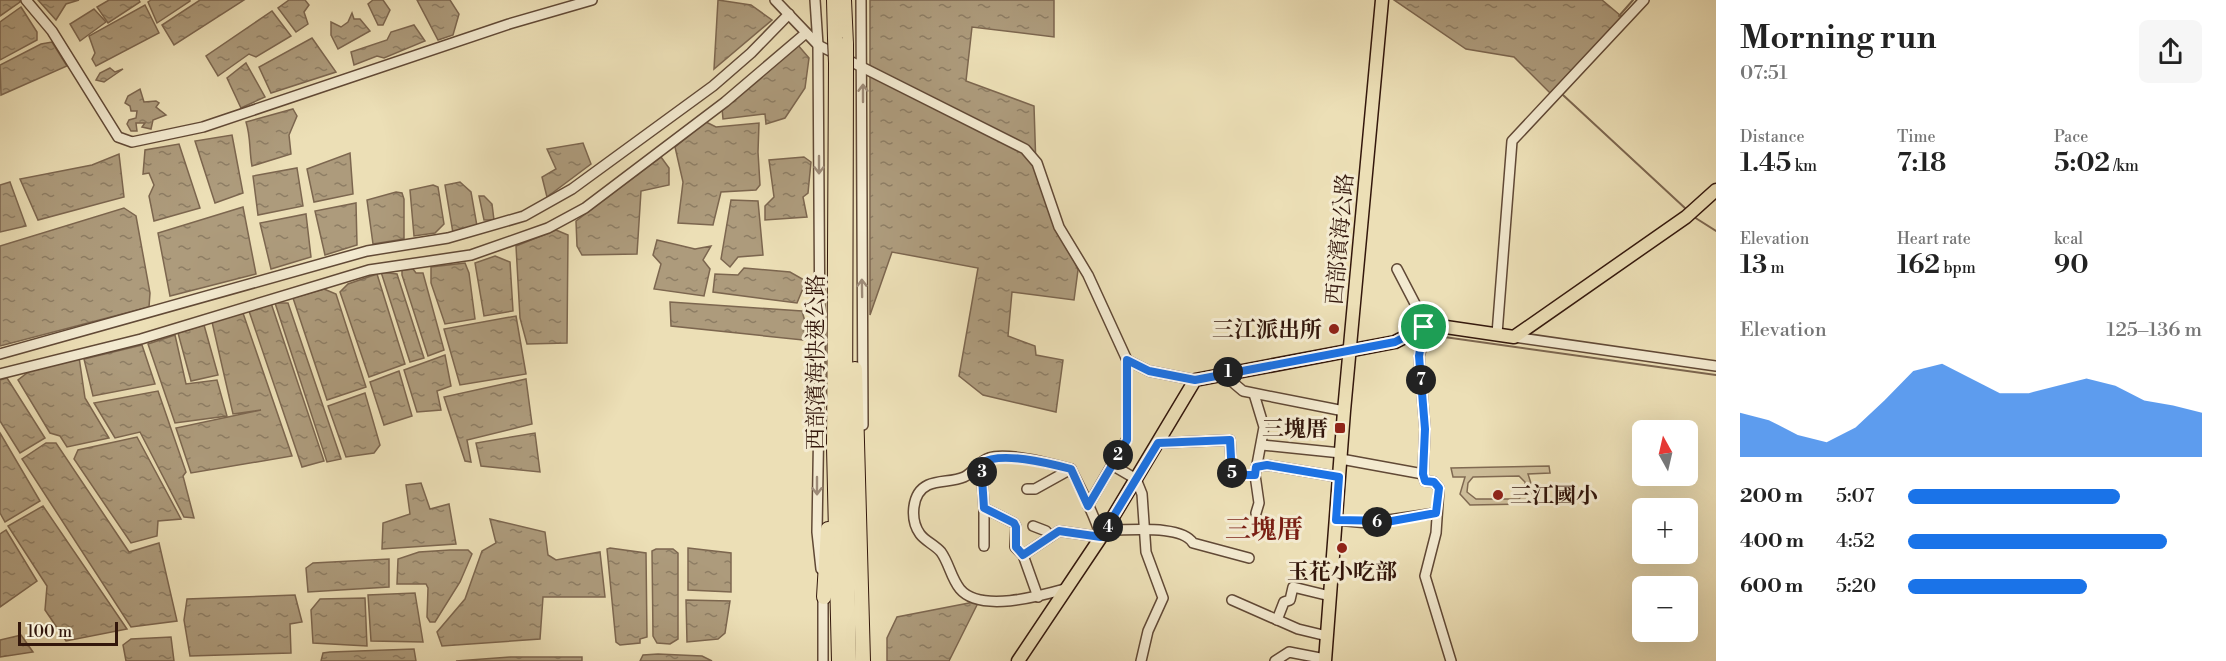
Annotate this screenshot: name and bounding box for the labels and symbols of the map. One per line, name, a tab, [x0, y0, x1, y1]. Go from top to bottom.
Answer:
one-way arrow	[857, 83, 869, 103]
one-way arrow	[813, 155, 825, 175]
street label: 西部濱海公路	[1321, 172, 1360, 306]
street label: 西部濱海快速公路	[803, 274, 830, 450]
one-way arrow	[856, 278, 868, 298]
pin	[1398, 301, 1449, 352]
place label: 三江派出所	[1212, 317, 1322, 344]
marker: 三江派出所	[1327, 322, 1341, 336]
pin: 1	[1213, 357, 1243, 387]
pin: 7	[1406, 365, 1436, 395]
place label: 三塊厝	[1262, 416, 1328, 443]
north arrow	[1632, 420, 1698, 486]
marker: 三塊厝	[1333, 421, 1347, 435]
pin: 2	[1103, 440, 1133, 470]
pin: 3	[967, 457, 997, 487]
pin: 5	[1217, 458, 1247, 488]
one-way arrow	[811, 476, 823, 496]
place label: 三江國小	[1510, 483, 1598, 510]
marker: 三江國小	[1491, 488, 1505, 502]
pin: 6	[1362, 507, 1392, 537]
pin: 4	[1093, 512, 1123, 542]
district label: 三塊厝	[1225, 514, 1303, 546]
marker: 玉花小吃部	[1335, 541, 1349, 555]
place label: 玉花小吃部	[1287, 559, 1397, 586]
scale bar	[18, 619, 118, 646]

